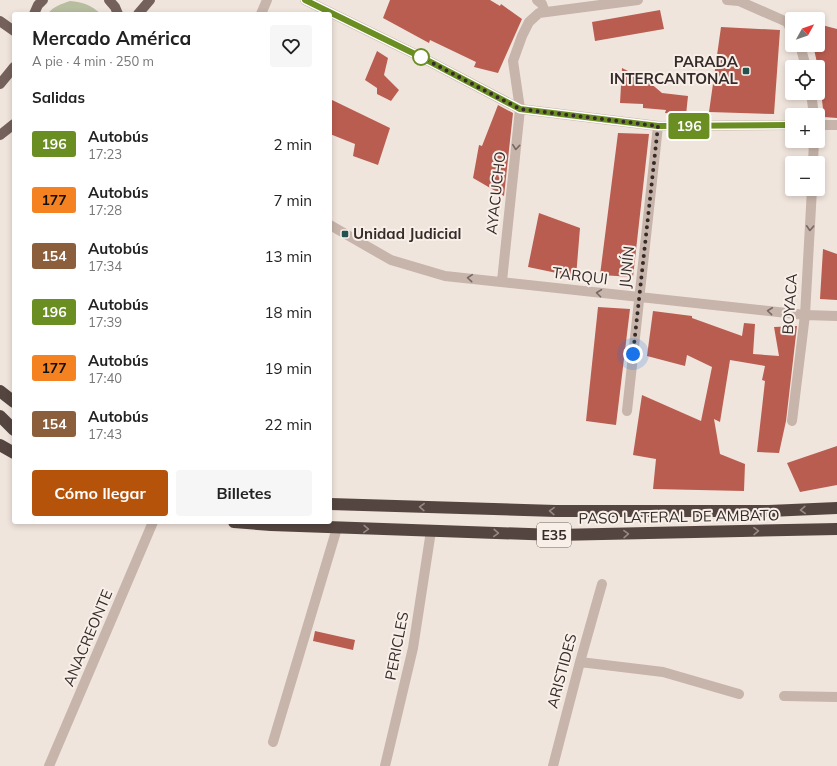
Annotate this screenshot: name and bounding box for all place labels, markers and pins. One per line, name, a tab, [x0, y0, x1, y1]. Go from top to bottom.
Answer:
unlabelled marker	[412, 48, 430, 66]
place label: PARADA INTERCANTONAL	[610, 52, 739, 88]
marker: PARADA INTERCANTONAL	[741, 66, 751, 76]
place label: Unidad Judicial	[353, 224, 461, 243]
marker: Unidad Judicial	[340, 229, 350, 239]

